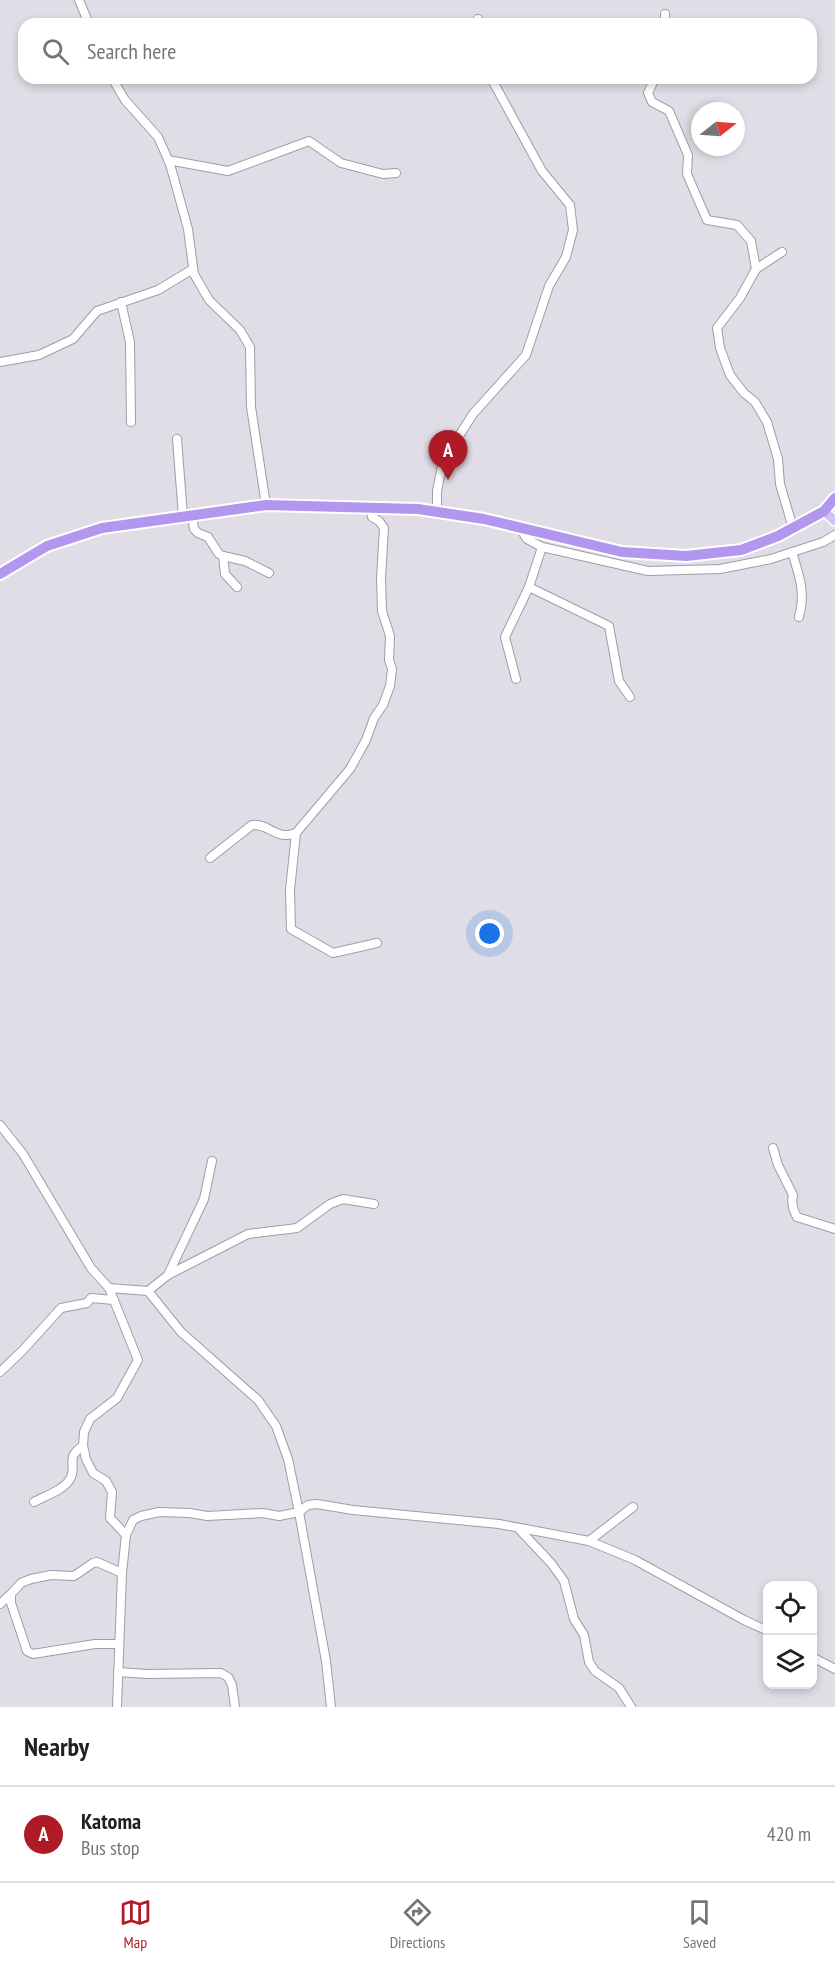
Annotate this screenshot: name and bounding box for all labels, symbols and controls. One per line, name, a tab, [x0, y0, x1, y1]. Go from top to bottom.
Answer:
search box	[18, 18, 817, 84]
icon: search	[39, 35, 72, 68]
text: Search here	[87, 37, 176, 65]
north arrow	[691, 102, 745, 156]
pin: A	[428, 430, 468, 480]
your location	[475, 919, 504, 948]
map controls	[763, 1581, 817, 1689]
button: locate	[763, 1581, 817, 1635]
button: layers	[763, 1635, 817, 1689]
text: Nearby	[24, 1730, 89, 1763]
text: Katoma	[81, 1807, 141, 1835]
text: A	[38, 1821, 49, 1847]
text: 420 m	[767, 1821, 811, 1847]
text: Bus stop	[81, 1835, 140, 1861]
tab: Map	[119, 1896, 152, 1952]
tab: Directions	[390, 1896, 445, 1952]
tab: Saved	[683, 1896, 716, 1952]

